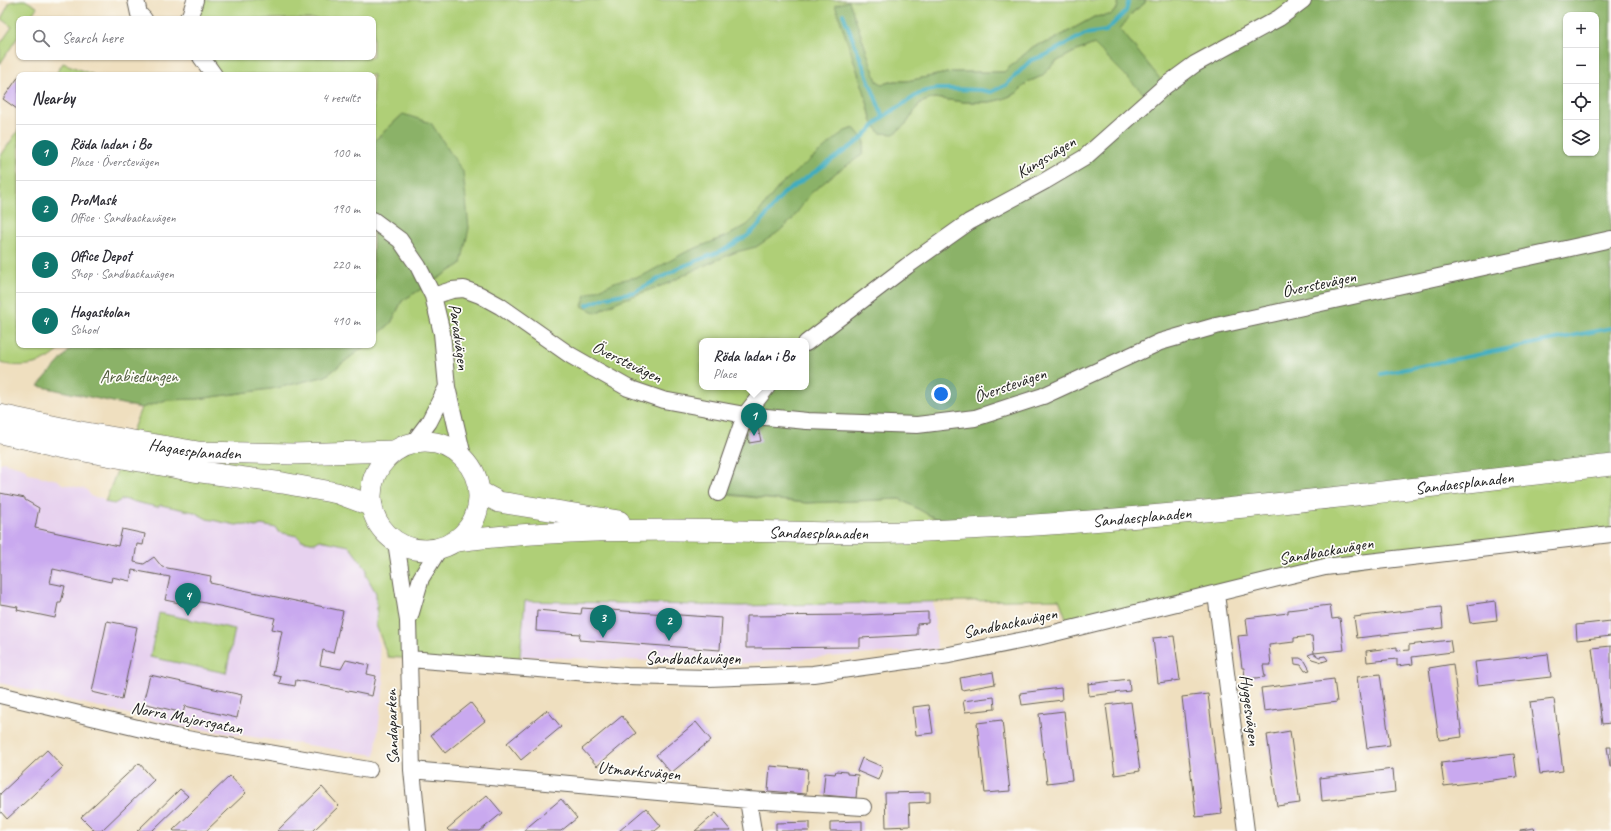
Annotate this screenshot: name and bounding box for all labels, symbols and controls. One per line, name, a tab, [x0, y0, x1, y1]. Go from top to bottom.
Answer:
map controls	[1563, 12, 1599, 156]
button: +	[1563, 12, 1599, 48]
search box	[16, 16, 376, 60]
icon: search	[30, 27, 52, 49]
text: Search here	[62, 29, 123, 48]
button: −	[1563, 48, 1599, 84]
button: locate	[1563, 84, 1599, 120]
text: Nearby	[32, 88, 75, 109]
text: 4 results	[322, 90, 360, 106]
button: layers	[1563, 120, 1599, 156]
street label: Kungsvägen	[1013, 131, 1080, 183]
text: Röda ladan i Bo	[70, 135, 151, 154]
text: 1	[42, 145, 48, 161]
text: 100 m	[332, 145, 360, 161]
text: Place · Överstevägen	[70, 154, 159, 170]
text: ProMask	[70, 191, 116, 210]
text: 2	[42, 201, 48, 217]
text: 190 m	[332, 201, 360, 217]
text: Office · Sandbackavägen	[70, 210, 176, 226]
text: Office Depot	[70, 247, 131, 266]
text: 3	[42, 257, 48, 273]
text: 220 m	[332, 257, 360, 273]
text: Shop · Sandbackavägen	[70, 266, 174, 282]
street label: Överstevägen	[1280, 266, 1358, 302]
text: Hagaskolan	[70, 303, 129, 322]
street label: Paradvägen	[444, 303, 474, 372]
text: 4	[42, 313, 48, 329]
text: 410 m	[332, 313, 360, 329]
text: School	[70, 322, 98, 338]
street label: Överstevägen	[589, 336, 666, 388]
popup	[699, 338, 809, 390]
text: Röda ladan i Bo	[713, 347, 795, 366]
street label: Överstevägen	[971, 363, 1049, 407]
park label: Arabiedungen	[100, 366, 179, 387]
text: Place	[713, 366, 736, 382]
your location	[931, 384, 951, 404]
pin: 1	[741, 403, 767, 436]
street label: Hagaesplanaden	[147, 433, 242, 463]
street label: Sandaesplanaden	[1414, 466, 1515, 499]
street label: Sandaesplanaden	[1092, 502, 1193, 531]
street label: Sandaesplanaden	[769, 521, 869, 543]
street label: Sandbackavägen	[1277, 532, 1375, 570]
pin: 4	[175, 583, 201, 616]
street label: Sandbackavägen	[961, 603, 1059, 643]
pin: 3	[590, 605, 616, 638]
pin: 2	[656, 608, 682, 641]
street label: Sandbackavägen	[645, 648, 741, 669]
street label: Hyggesvägen	[1235, 673, 1265, 747]
street label: Sandaparken	[380, 688, 404, 765]
street label: Norra Majorsgatan	[130, 697, 245, 739]
street label: Utmarksvägen	[597, 757, 682, 785]

